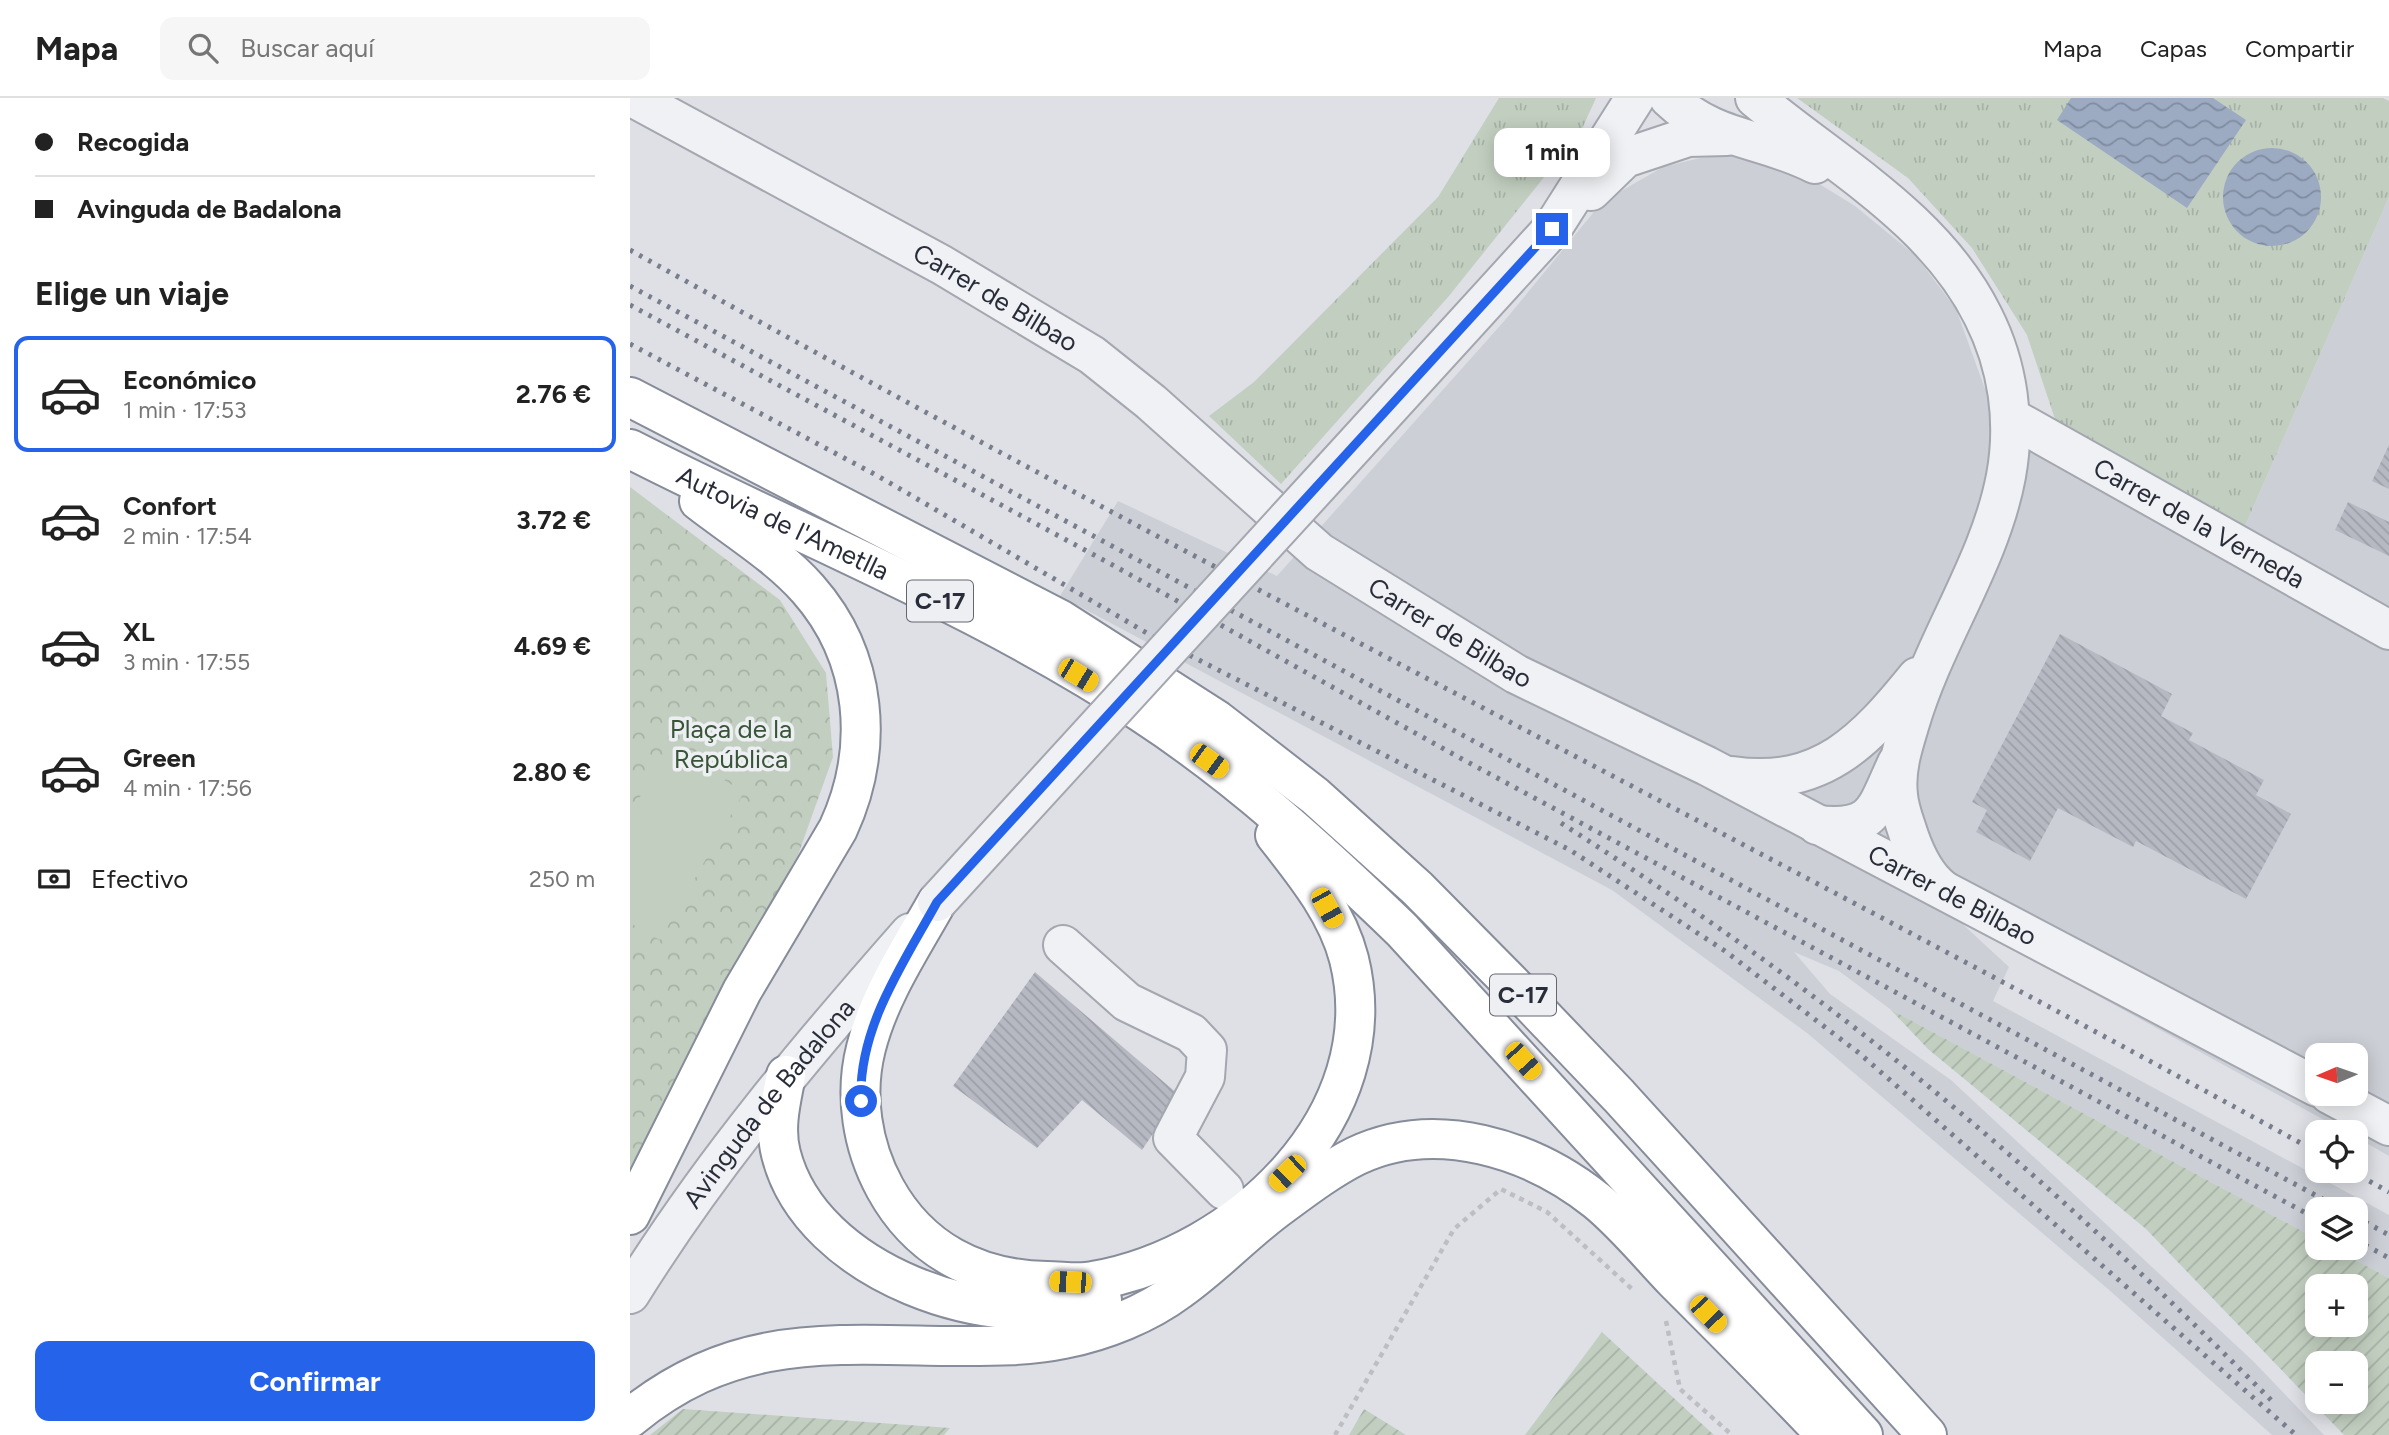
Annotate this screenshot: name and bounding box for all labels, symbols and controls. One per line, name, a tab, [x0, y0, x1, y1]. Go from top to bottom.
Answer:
search box	[160, 17, 650, 80]
text: Mapa	[35, 29, 118, 68]
icon: search	[184, 29, 222, 67]
text: Buscar aquí	[240, 32, 374, 64]
text: Mapa	[2043, 34, 2102, 63]
text: Capas	[2140, 34, 2207, 63]
text: Compartir	[2245, 34, 2354, 63]
text: Recogida	[77, 126, 189, 158]
callout: 1 min	[1494, 128, 1610, 176]
text: 1 min	[1525, 138, 1579, 166]
text: Avinguda de Badalona	[77, 193, 342, 225]
route end	[1536, 213, 1568, 245]
street label: Carrer de Bilbao	[908, 236, 1084, 359]
text: Elige un viaje	[35, 275, 229, 313]
icon: car	[39, 363, 102, 426]
text: Económico	[123, 364, 256, 396]
text: 2.76 €	[516, 378, 591, 410]
text: 1 min · 17:53	[123, 396, 247, 424]
street label: Carrer de la Verneda	[2088, 451, 2311, 595]
street label: Autovia de l'Ametlla	[672, 459, 894, 587]
icon: car	[39, 489, 102, 552]
text: Confort	[123, 490, 217, 522]
text: 3.72 €	[516, 504, 591, 536]
text: 2 min · 17:54	[123, 522, 252, 550]
street label: Carrer de Bilbao	[1362, 570, 1537, 695]
road number: C-17	[907, 580, 973, 622]
icon: car	[39, 615, 102, 678]
text: XL	[123, 616, 155, 648]
text: 4.69 €	[514, 630, 591, 662]
text: 3 min · 17:55	[123, 648, 250, 676]
car	[1055, 655, 1102, 695]
park label: Plaça de la República	[670, 713, 792, 775]
car	[1186, 740, 1233, 782]
icon: car	[39, 741, 102, 804]
text: Green	[123, 742, 196, 774]
text: 2.80 €	[512, 756, 591, 788]
text: 4 min · 17:56	[123, 774, 252, 802]
street label: Carrer de Bilbao	[1863, 838, 2042, 953]
icon: cash	[35, 860, 73, 898]
text: Efectivo	[91, 863, 188, 895]
text: 250 m	[529, 865, 595, 893]
car	[1308, 885, 1347, 931]
road number: C-17	[1490, 974, 1556, 1015]
street label: Avinguda de Badalona	[676, 992, 862, 1214]
car	[1502, 1038, 1545, 1084]
north arrow	[2305, 1043, 2368, 1106]
map controls	[2305, 1043, 2368, 1414]
route start	[845, 1085, 877, 1117]
button: locate	[2305, 1120, 2368, 1183]
car	[1265, 1151, 1310, 1195]
button: layers	[2305, 1197, 2368, 1260]
car	[1049, 1271, 1092, 1293]
button: +	[2305, 1274, 2368, 1337]
car	[1686, 1292, 1731, 1336]
button: Confirmar	[35, 1341, 595, 1421]
button: −	[2305, 1351, 2368, 1414]

